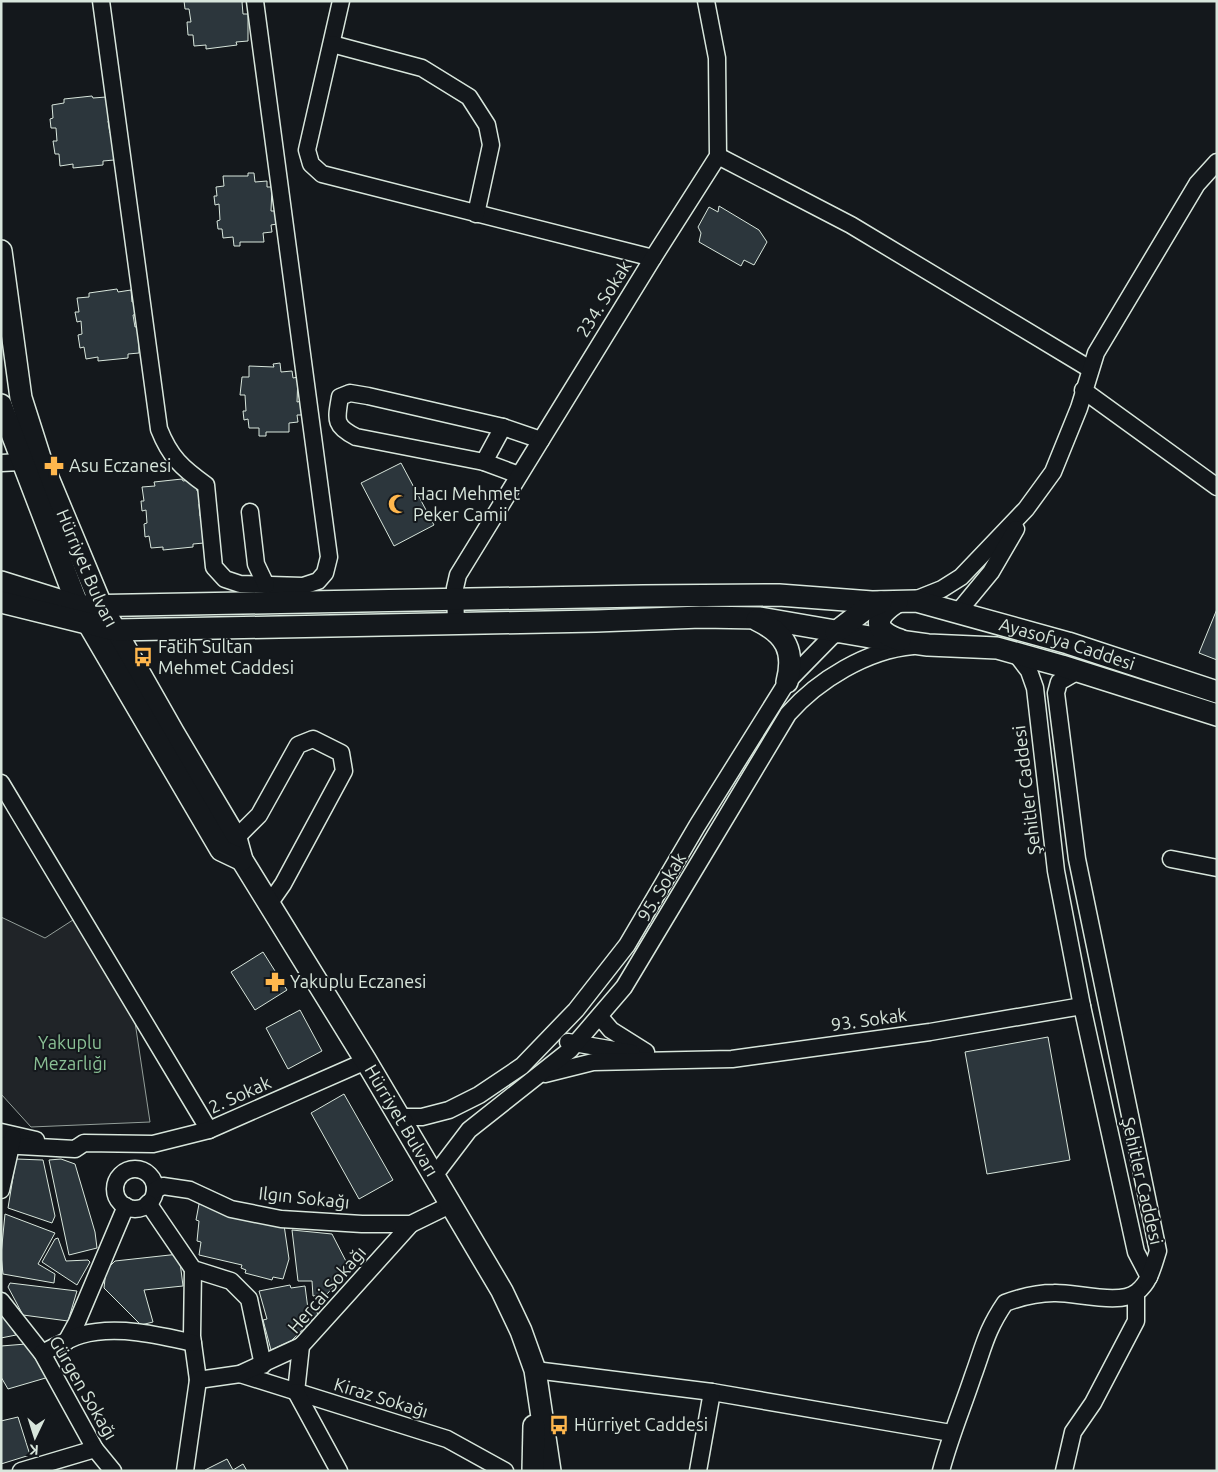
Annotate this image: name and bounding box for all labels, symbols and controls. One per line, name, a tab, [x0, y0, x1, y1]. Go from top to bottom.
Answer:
street label: 234. Sokak	[572, 257, 635, 340]
pharmacy icon: Asu Eczanesi	[43, 455, 65, 477]
place label: Asu Eczanesi	[69, 455, 172, 475]
place label: Hacı Mehmet Peker Camii	[413, 483, 520, 524]
mosque icon: Hacı Mehmet Peker Camii	[387, 493, 409, 515]
street label: Hürriyet Bulvarı	[53, 506, 122, 630]
street label: Ayasofya Caddesi	[997, 613, 1138, 673]
place label: Fatih Sultan Mehmet Caddesi	[158, 636, 294, 677]
bus stop icon: Fatih Sultan Mehmet Caddesi	[132, 646, 154, 668]
street label: Şehitler Caddesi	[1008, 724, 1044, 856]
street label: 95. Sokak	[633, 849, 689, 924]
pharmacy icon: Yakuplu Eczanesi	[264, 971, 286, 993]
place label: Yakuplu Eczanesi	[290, 971, 426, 991]
street label: 93. Sokak	[830, 1004, 908, 1034]
park label: Yakuplu Mezarlığı	[33, 1032, 107, 1073]
street label: Hürriyet Bulvarı	[361, 1061, 443, 1180]
street label: 2. Sokak	[205, 1072, 274, 1117]
street label: Şehitler Caddesi	[1119, 1115, 1167, 1246]
street label: Ilgın Sokağı	[258, 1182, 351, 1212]
street label: Hercai Sokağı	[283, 1242, 369, 1337]
street label: Gürgen Sokağı	[46, 1332, 122, 1443]
street label: Kiraz Sokağı	[332, 1373, 431, 1421]
north arrow	[10, 1412, 60, 1462]
bus stop icon: Hürriyet Caddesi	[548, 1414, 570, 1436]
place label: Hürriyet Caddesi	[574, 1414, 708, 1434]
text: K	[28, 1442, 39, 1458]

